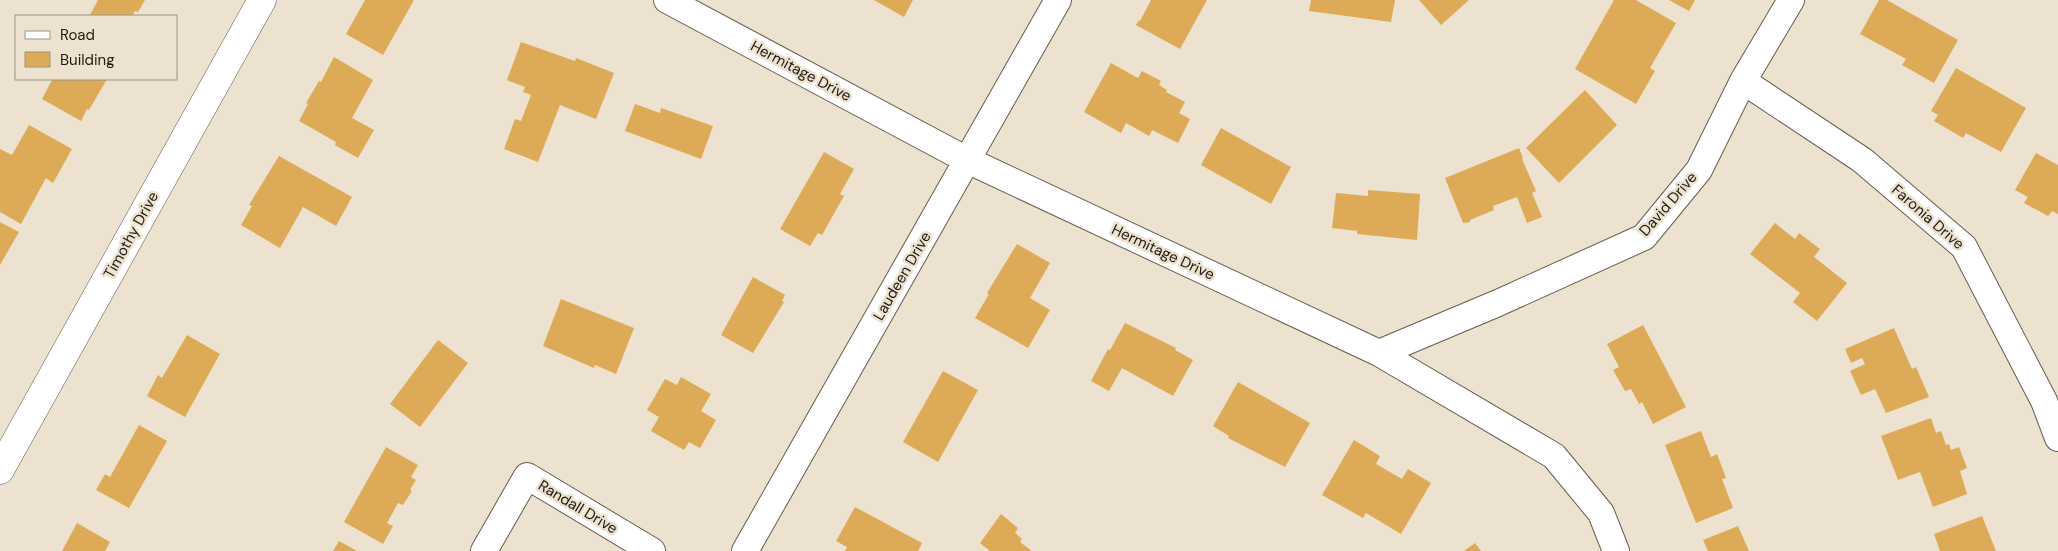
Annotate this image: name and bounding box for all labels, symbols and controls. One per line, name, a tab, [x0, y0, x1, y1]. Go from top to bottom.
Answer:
legend	[15, 15, 178, 80]
text: Road	[60, 25, 95, 45]
street label: Hermitage Drive	[747, 36, 855, 106]
text: Building	[60, 50, 115, 70]
street label: David Drive	[1635, 168, 1701, 240]
street label: Faronia Drive	[1888, 180, 1968, 254]
street label: Timothy Drive	[99, 188, 163, 282]
street label: Hermitage Drive	[1108, 219, 1218, 285]
street label: Laudeen Drive	[869, 228, 935, 324]
street label: Randall Drive	[535, 475, 621, 539]

